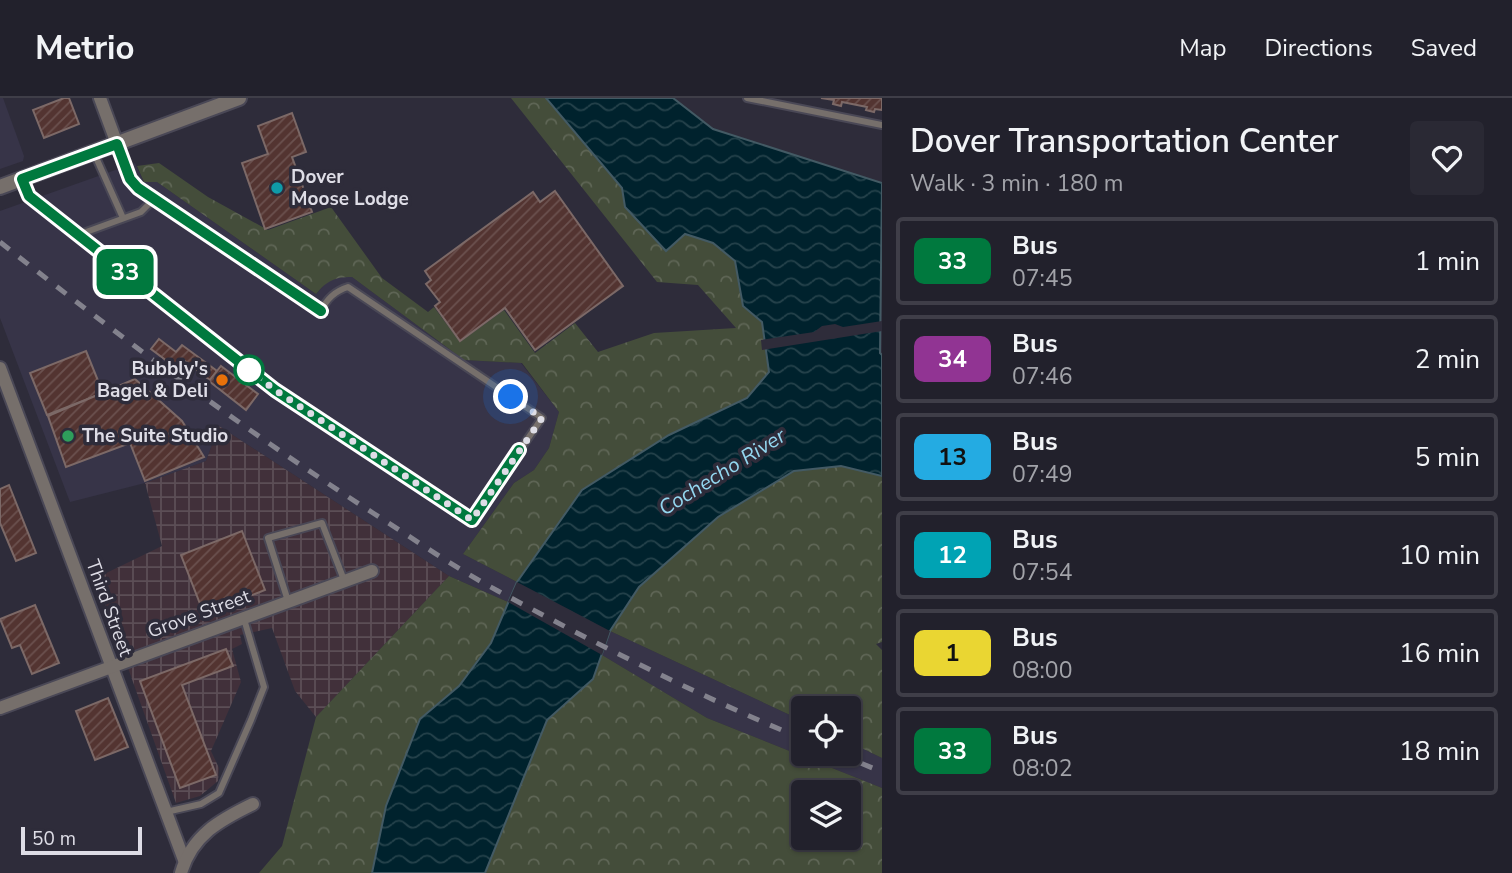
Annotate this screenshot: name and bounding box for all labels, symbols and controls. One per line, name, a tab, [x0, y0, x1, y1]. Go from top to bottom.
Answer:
text: Metrio	[35, 26, 135, 71]
text: Map	[1179, 32, 1226, 64]
text: Directions	[1264, 32, 1373, 64]
text: Saved	[1411, 32, 1477, 64]
text: Dover Transportation Center	[910, 119, 1339, 164]
button: heart	[1410, 121, 1484, 195]
place label: Dover Moose Lodge	[291, 164, 409, 212]
text: Walk · 3 min · 180 m	[910, 168, 1123, 199]
marker: Dover Moose Lodge	[269, 180, 285, 196]
text: Bus	[1012, 228, 1058, 263]
text: 1 min	[1415, 244, 1480, 279]
text: 33	[938, 245, 967, 277]
line badge: 33	[94, 249, 156, 295]
text: 33	[111, 256, 139, 288]
text: 07:45	[1012, 263, 1072, 294]
text: Bus	[1012, 326, 1058, 361]
text: 2 min	[1415, 342, 1480, 377]
text: 34	[938, 343, 967, 375]
unlabelled marker	[234, 355, 264, 385]
place label: Bubbly's Bagel & Deli	[97, 356, 208, 404]
text: 07:46	[1012, 361, 1072, 392]
marker: Bubbly's Bagel & Deli	[214, 372, 230, 388]
your location	[493, 379, 528, 414]
water label: Cochecho River	[653, 421, 791, 522]
place label: The Suite Studio	[82, 423, 228, 449]
text: Bus	[1012, 424, 1058, 459]
marker: The Suite Studio	[60, 428, 76, 444]
text: 5 min	[1415, 440, 1480, 475]
text: 13	[938, 441, 967, 473]
text: 07:49	[1012, 459, 1072, 490]
text: Bus	[1012, 522, 1058, 557]
text: 10 min	[1399, 538, 1480, 573]
text: 12	[938, 539, 967, 571]
street label: Third Street	[79, 556, 139, 660]
text: 07:54	[1012, 557, 1072, 588]
street label: Grove Street	[144, 583, 254, 645]
text: Bus	[1012, 620, 1058, 655]
text: 16 min	[1399, 636, 1480, 671]
text: 1	[945, 637, 960, 669]
text: 08:00	[1012, 655, 1072, 686]
map controls	[791, 696, 861, 850]
button: locate	[791, 696, 861, 766]
text: Bus	[1012, 718, 1058, 753]
text: 18 min	[1399, 734, 1480, 769]
text: 33	[938, 735, 967, 767]
text: 08:02	[1012, 753, 1072, 784]
button: layers	[791, 780, 861, 850]
scale bar	[21, 824, 142, 856]
text: 50 m	[32, 826, 76, 852]

